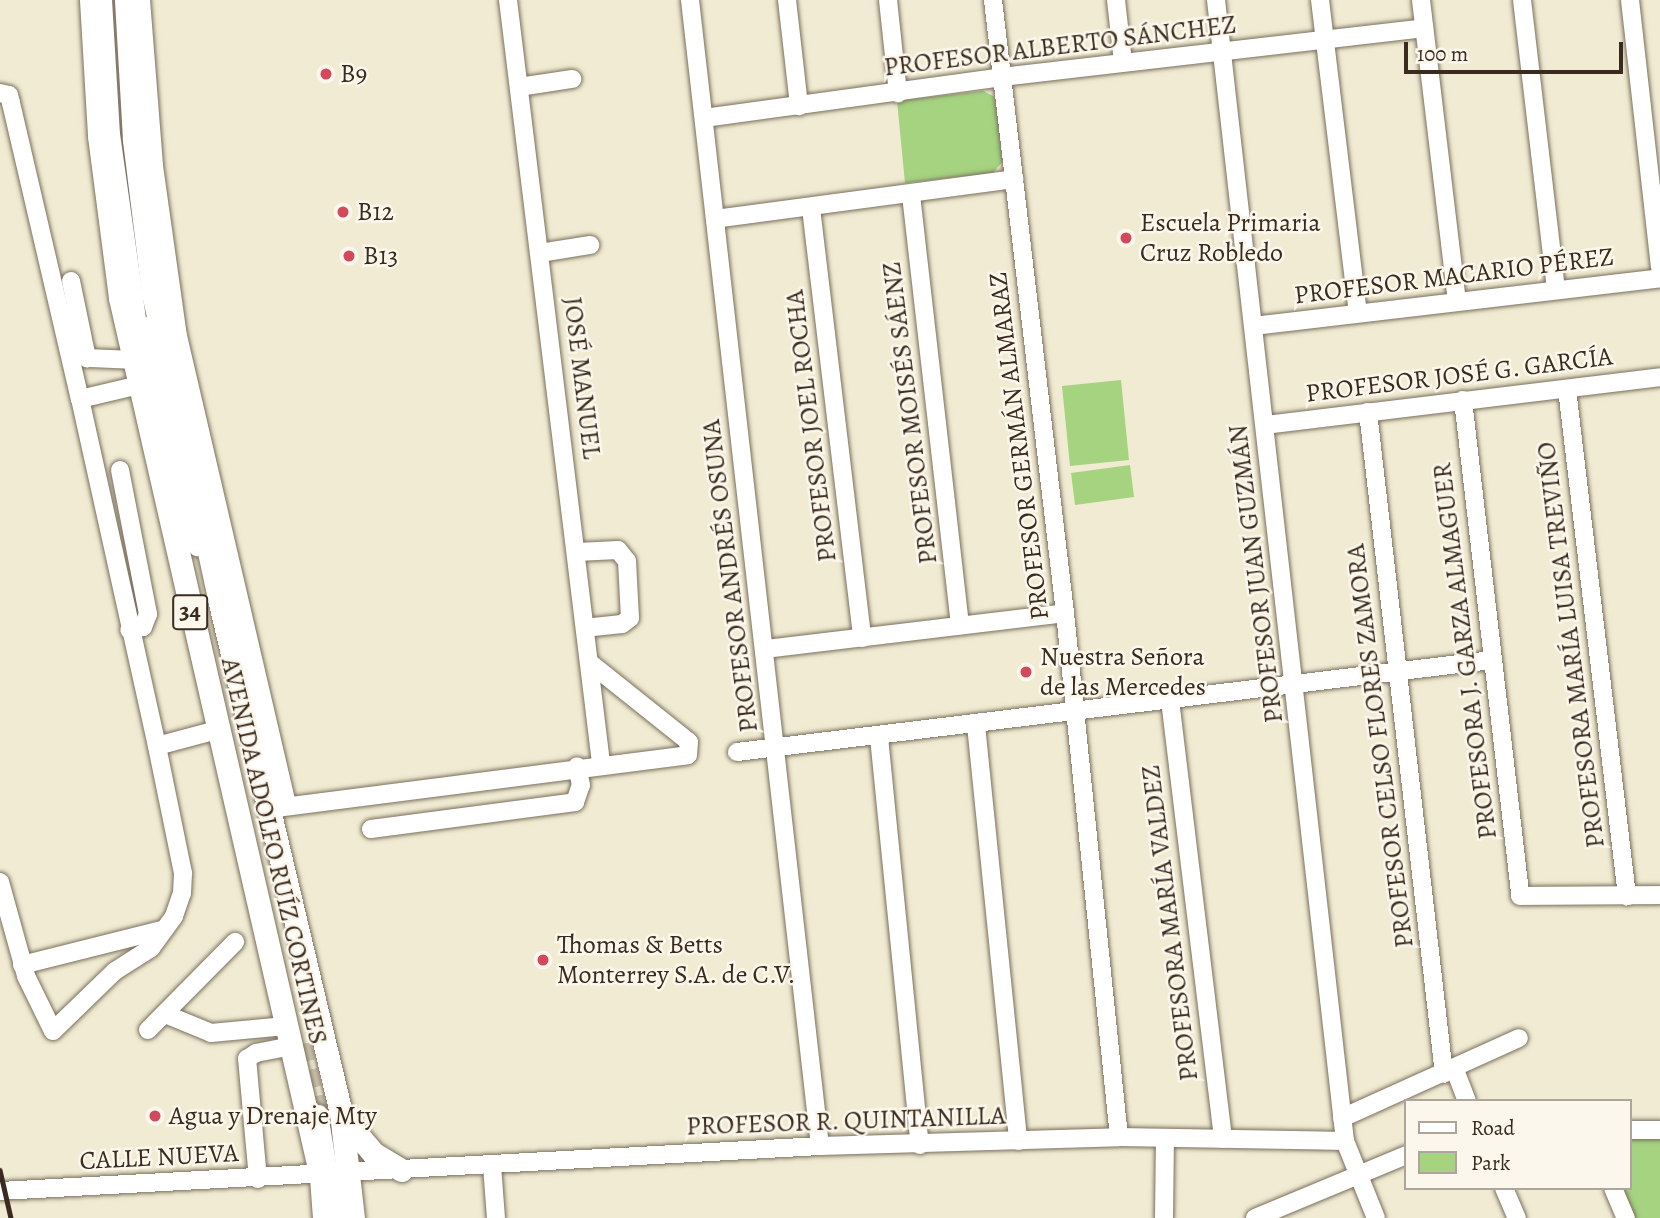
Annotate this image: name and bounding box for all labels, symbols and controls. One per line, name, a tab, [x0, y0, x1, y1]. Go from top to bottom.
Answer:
street label: PROFESOR ALBERTO SÁNCHEZ	[882, 9, 1238, 83]
scale bar	[1408, 28, 1627, 72]
text: 100 m	[1417, 40, 1468, 68]
place label: B9	[340, 58, 367, 90]
marker: B9	[318, 66, 334, 82]
place label: B12	[357, 196, 394, 228]
marker: B12	[335, 204, 351, 220]
place label: Escuela Primaria Cruz Robledo	[1140, 207, 1321, 268]
marker: Escuela Primaria Cruz Robledo	[1118, 230, 1134, 246]
place label: B13	[363, 240, 398, 272]
street label: PROFESOR MACARIO PÉREZ	[1292, 241, 1616, 311]
marker: B13	[341, 248, 357, 264]
street label: PROFESOR MOISÉS SÁENZ	[876, 260, 944, 566]
street label: PROFESOR GERMÁN ALMARAZ	[982, 270, 1056, 622]
street label: PROFESOR JOEL ROCHA	[779, 288, 843, 564]
street label: JOSÉ MANUEL	[557, 295, 607, 461]
street label: PROFESOR JOSÉ G. GARCÍA	[1304, 341, 1614, 409]
street label: PROFESOR ANDRÉS OSUNA	[695, 418, 765, 734]
street label: PROFESOR JUAN GUZMÁN	[1222, 423, 1290, 725]
street label: PROFESORA MARÍA LUISA TREVIÑO	[1531, 440, 1611, 850]
street label: PROFESORA J. GARZA ALMAGUER	[1426, 461, 1504, 841]
street label: PROFESOR CELSO FLORES ZAMORA	[1340, 542, 1420, 950]
road number: 34	[171, 592, 209, 632]
place label: Nuestra Señora de las Mercedes	[1040, 641, 1206, 702]
street label: AVENIDA ADOLFO RUÍZ CORTINES	[214, 655, 334, 1047]
marker: Nuestra Señora de las Mercedes	[1018, 664, 1034, 680]
street label: PROFESORA MARÍA VALDEZ	[1135, 763, 1205, 1083]
place label: Thomas & Betts Monterrey S.A. de C.V.	[557, 929, 796, 990]
marker: Thomas & Betts Monterrey S.A. de C.V.	[535, 952, 551, 968]
legend	[1404, 1099, 1632, 1190]
place label: Agua y Drenaje Mty	[169, 1100, 377, 1132]
street label: PROFESOR R. QUINTANILLA	[685, 1100, 1007, 1142]
marker: Agua y Drenaje Mty	[147, 1108, 163, 1124]
text: Road	[1471, 1114, 1515, 1142]
street label: CALLE NUEVA	[79, 1137, 239, 1177]
text: Park	[1471, 1149, 1510, 1177]

